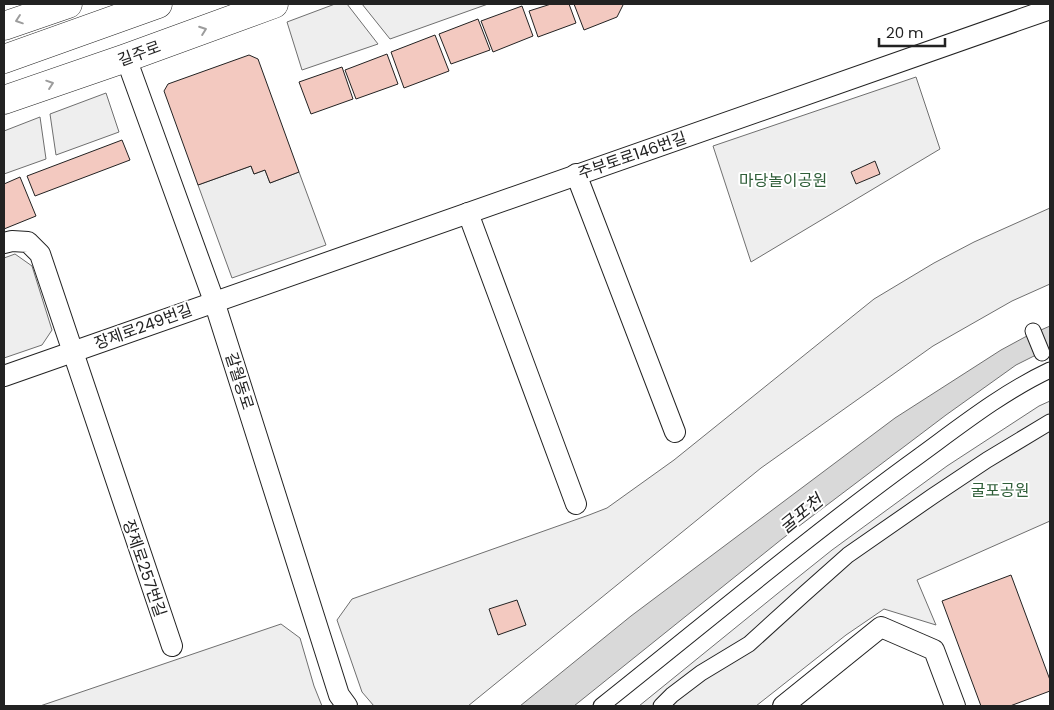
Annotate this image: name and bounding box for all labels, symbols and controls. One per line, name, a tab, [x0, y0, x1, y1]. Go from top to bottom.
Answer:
one-way arrow	[15, 15, 24, 25]
scale bar	[879, 15, 945, 47]
text: 20 m	[886, 22, 924, 43]
one-way arrow	[198, 26, 207, 36]
street label: 길주로	[114, 35, 164, 72]
one-way arrow	[45, 80, 54, 90]
street label: 주부토로146번길	[575, 126, 690, 185]
park label: 마당놀이공원	[739, 169, 827, 192]
street label: 장제로249번길	[91, 298, 195, 355]
street label: 갈월동로	[219, 350, 260, 413]
park label: 굴포공원	[971, 479, 1029, 502]
water label: 굴포천	[774, 487, 830, 539]
street label: 장제로257번길	[117, 516, 172, 620]

